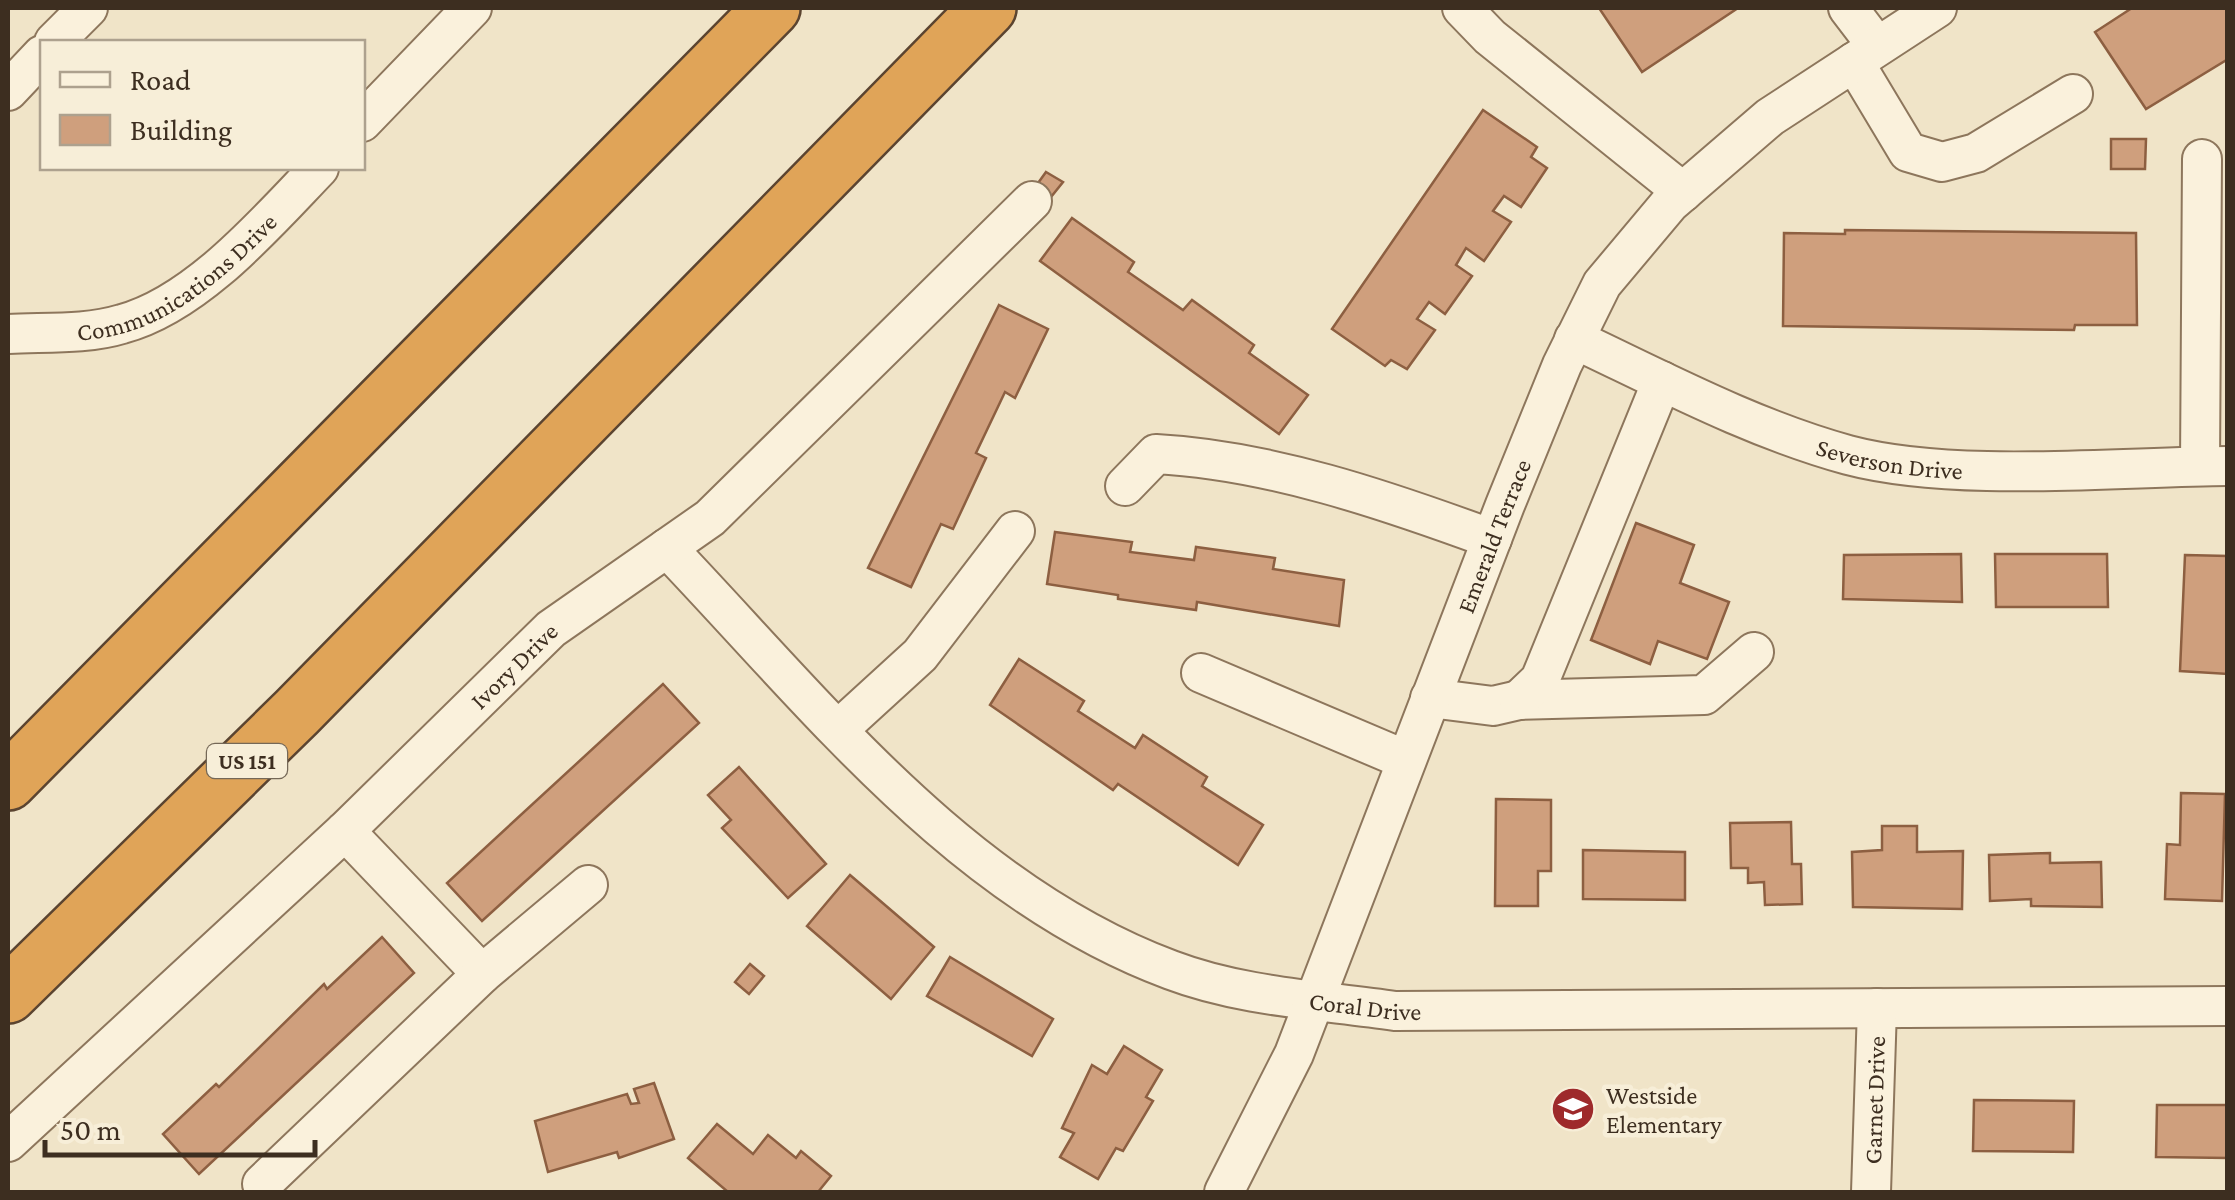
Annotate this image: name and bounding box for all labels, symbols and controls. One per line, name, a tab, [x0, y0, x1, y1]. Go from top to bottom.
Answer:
legend	[40, 40, 365, 170]
text: Road	[130, 63, 191, 96]
text: Building	[130, 113, 232, 147]
street label: Communications Drive	[76, 208, 282, 345]
street label: Severson Drive	[1813, 433, 1963, 484]
street label: Emerald Terrace	[1451, 455, 1536, 617]
street label: Ivory Drive	[465, 617, 563, 714]
road number: US 151	[207, 744, 287, 778]
street label: Coral Drive	[1308, 987, 1421, 1025]
street label: Garnet Drive	[1858, 1036, 1890, 1165]
place label: Westside Elementary	[1606, 1082, 1722, 1139]
school or university icon: Westside Elementary	[1550, 1086, 1596, 1132]
scale bar	[45, 1095, 315, 1157]
text: 50 m	[60, 1113, 121, 1146]

